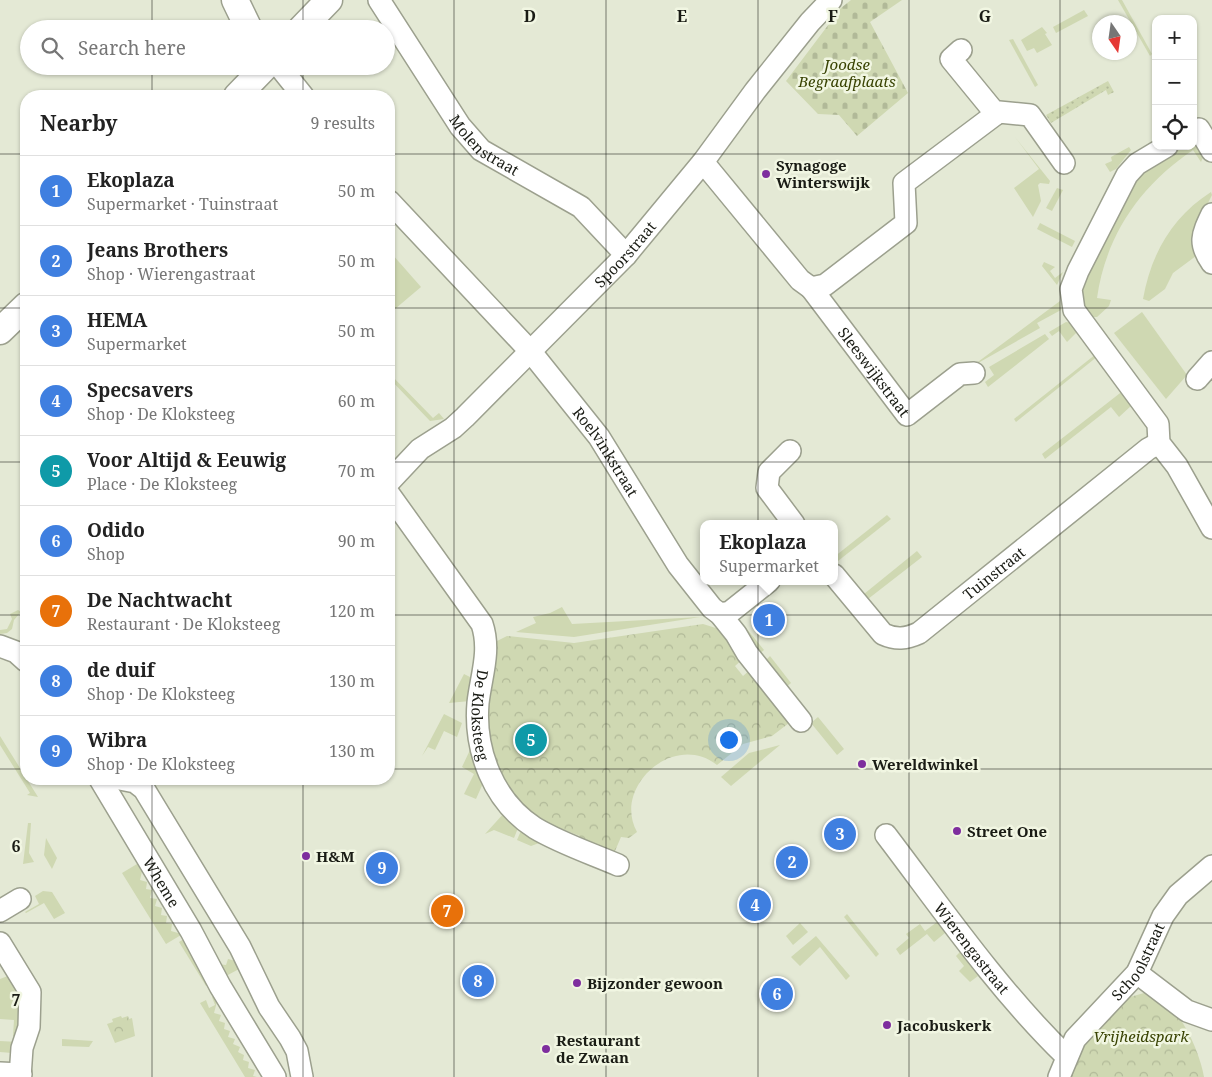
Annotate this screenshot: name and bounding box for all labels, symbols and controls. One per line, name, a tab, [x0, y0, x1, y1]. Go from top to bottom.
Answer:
text: D	[524, 5, 536, 27]
text: E	[677, 5, 687, 27]
text: F	[828, 5, 838, 27]
text: G	[979, 5, 991, 27]
north arrow	[1092, 15, 1137, 60]
map controls	[1152, 15, 1197, 150]
button: +	[1152, 15, 1197, 60]
search box	[20, 20, 395, 75]
icon: search	[38, 34, 66, 62]
text: Search here	[78, 35, 186, 61]
park label: Joodse Begraafplaats	[797, 54, 896, 91]
button: −	[1152, 60, 1197, 105]
button: locate	[1152, 105, 1197, 150]
text: Nearby	[40, 109, 118, 137]
street label: Molenstraat	[445, 111, 523, 180]
text: 9 results	[311, 112, 375, 134]
place label: Synagoge Winterswijk	[776, 155, 870, 192]
text: Ekoplaza	[87, 167, 175, 193]
marker: Synagoge Winterswijk	[760, 168, 772, 180]
text: 1	[51, 180, 61, 202]
text: 50 m	[338, 180, 375, 202]
text: Supermarket · Tuinstraat	[87, 193, 278, 215]
street label: Spoorstraat	[590, 217, 660, 291]
text: Jeans Brothers	[87, 237, 228, 263]
text: 2	[51, 250, 61, 272]
text: 50 m	[338, 250, 375, 272]
text: Shop · Wierengastraat	[87, 263, 255, 285]
text: HEMA	[87, 307, 147, 333]
text: 3	[51, 320, 61, 342]
text: 50 m	[338, 320, 375, 342]
street label: Sleeswijkstraat	[834, 323, 915, 421]
text: Supermarket	[87, 333, 187, 355]
text: Specsavers	[87, 377, 193, 403]
text: 4	[51, 390, 61, 412]
text: 60 m	[338, 390, 375, 412]
street label: Roelvinkstraat	[569, 402, 643, 500]
text: Shop · De Kloksteeg	[87, 403, 235, 425]
text: Voor Altijd & Eeuwig	[87, 447, 286, 473]
text: 5	[51, 460, 61, 482]
text: 70 m	[338, 460, 375, 482]
text: Place · De Kloksteeg	[87, 473, 237, 495]
text: Odido	[87, 517, 145, 543]
popup	[700, 520, 838, 585]
text: Ekoplaza	[719, 529, 807, 555]
text: 6	[51, 530, 61, 552]
text: 90 m	[338, 530, 375, 552]
street label: Tuinstraat	[959, 542, 1029, 604]
text: Shop	[87, 543, 125, 565]
text: Supermarket	[719, 555, 819, 577]
text: De Nachtwacht	[87, 587, 232, 613]
text: 7	[51, 600, 61, 622]
text: 120 m	[329, 600, 375, 622]
pin: 1	[753, 601, 785, 639]
text: Restaurant · De Kloksteeg	[87, 613, 280, 635]
text: de duif	[87, 657, 155, 683]
street label: De Kloksteeg	[467, 668, 494, 763]
text: 8	[51, 670, 61, 692]
text: 130 m	[329, 670, 375, 692]
text: Shop · De Kloksteeg	[87, 683, 235, 705]
pin: 5	[515, 721, 547, 759]
text: Wibra	[87, 727, 147, 753]
your location	[716, 727, 742, 753]
text: 9	[51, 740, 61, 762]
text: 130 m	[329, 740, 375, 762]
text: Shop · De Kloksteeg	[87, 753, 235, 775]
place label: Wereldwinkel	[872, 754, 979, 774]
marker: Wereldwinkel	[856, 758, 868, 770]
pin: 3	[824, 815, 856, 853]
place label: Street One	[967, 821, 1047, 841]
marker: Street One	[951, 825, 963, 837]
text: 6	[11, 835, 21, 857]
pin: 2	[776, 843, 808, 881]
place label: H&M	[316, 846, 355, 866]
pin: 9	[366, 849, 398, 887]
marker: H&M	[300, 850, 312, 862]
street label: Wheme	[139, 853, 184, 911]
pin: 4	[739, 886, 771, 924]
pin: 7	[431, 892, 463, 930]
street label: Wierengastraat	[930, 898, 1014, 998]
street label: Schoolstraat	[1107, 919, 1169, 1004]
pin: 8	[462, 962, 494, 1000]
place label: Bijzonder gewoon	[587, 973, 723, 993]
pin: 6	[761, 975, 793, 1013]
marker: Bijzonder gewoon	[571, 977, 583, 989]
text: 7	[11, 989, 21, 1011]
place label: Jacobuskerk	[896, 1015, 992, 1035]
marker: Jacobuskerk	[881, 1019, 893, 1031]
park label: Vrijheidspark	[1093, 1026, 1189, 1046]
place label: Restaurant de Zwaan	[556, 1030, 640, 1067]
marker: Restaurant de Zwaan	[540, 1043, 552, 1055]

